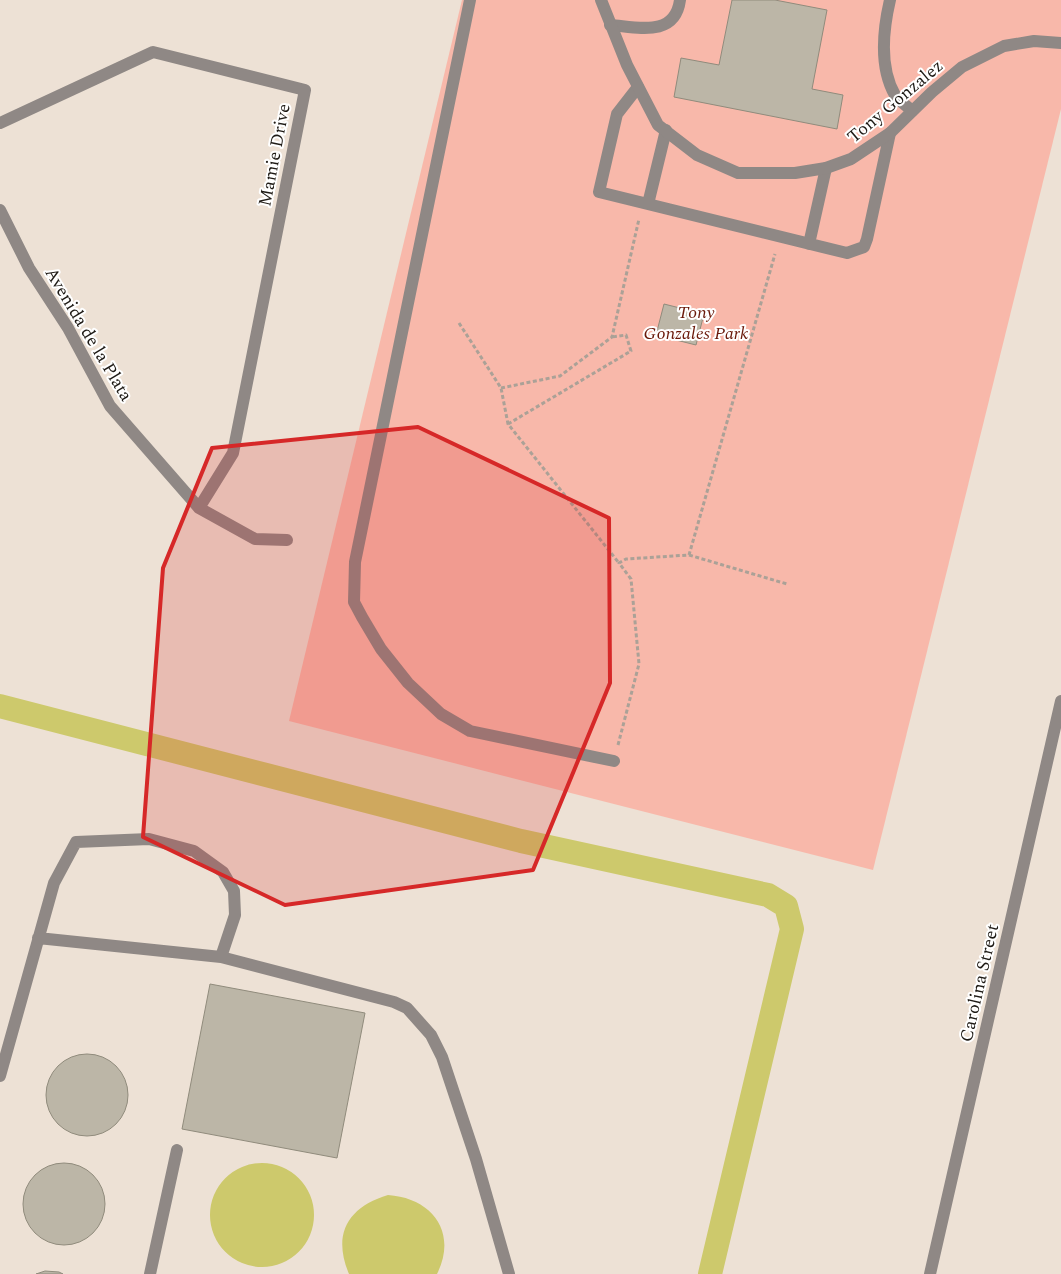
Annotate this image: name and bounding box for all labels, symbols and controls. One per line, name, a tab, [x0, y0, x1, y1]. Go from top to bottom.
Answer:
street label: Tony Gonzalez	[841, 53, 949, 150]
street label: Mamie Drive	[251, 101, 298, 209]
street label: Avenida de la Plata	[38, 262, 139, 407]
park label: Tony Gonzales Park	[644, 299, 749, 347]
street label: Carolina Street	[953, 921, 1006, 1045]

